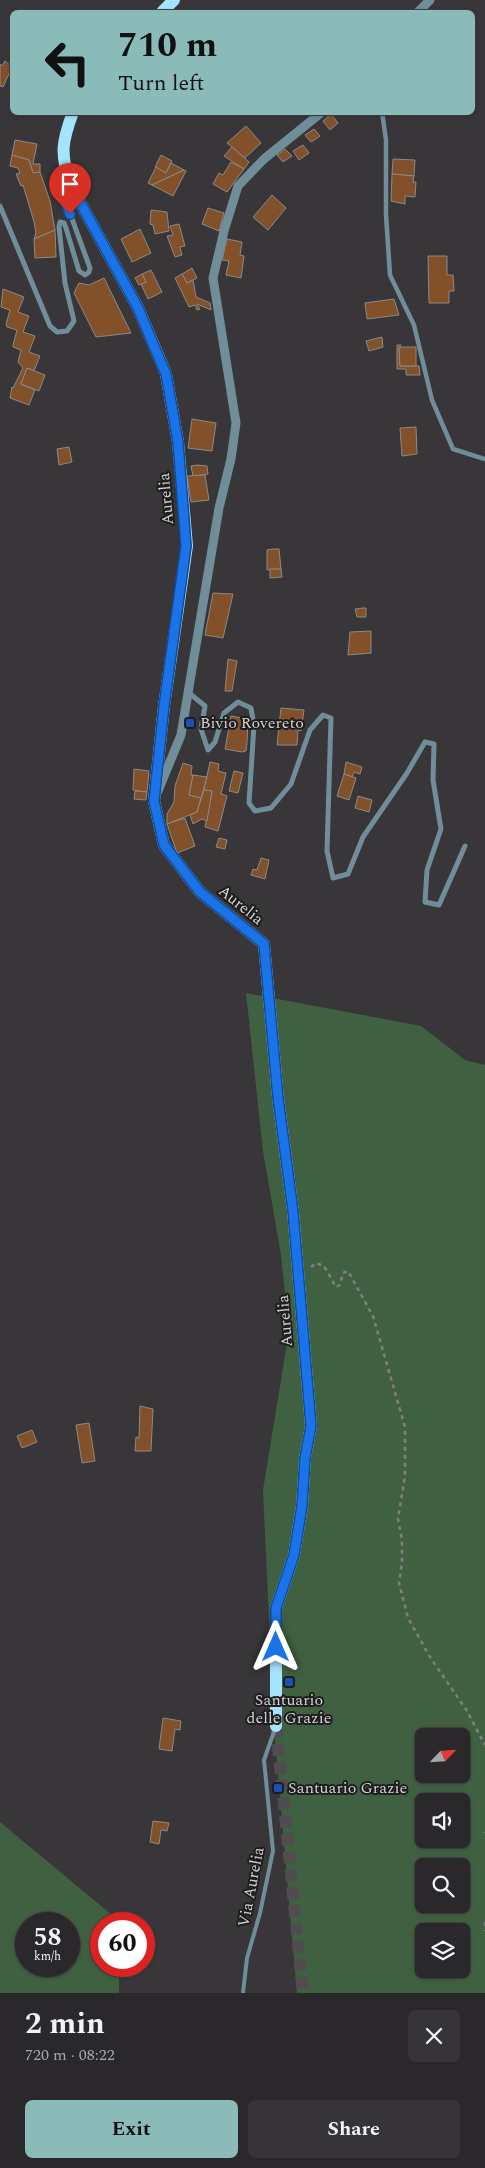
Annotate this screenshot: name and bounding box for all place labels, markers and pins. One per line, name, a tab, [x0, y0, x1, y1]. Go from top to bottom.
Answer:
pin	[49, 163, 91, 214]
place label: Bivio Rovereto	[200, 711, 304, 735]
marker: Bivio Rovereto	[184, 717, 196, 729]
marker: Santuario delle Grazie	[283, 1676, 295, 1688]
place label: Santuario delle Grazie	[247, 1688, 331, 1730]
place label: Santuario Grazie	[288, 1776, 407, 1800]
marker: Santuario Grazie	[272, 1782, 284, 1794]

